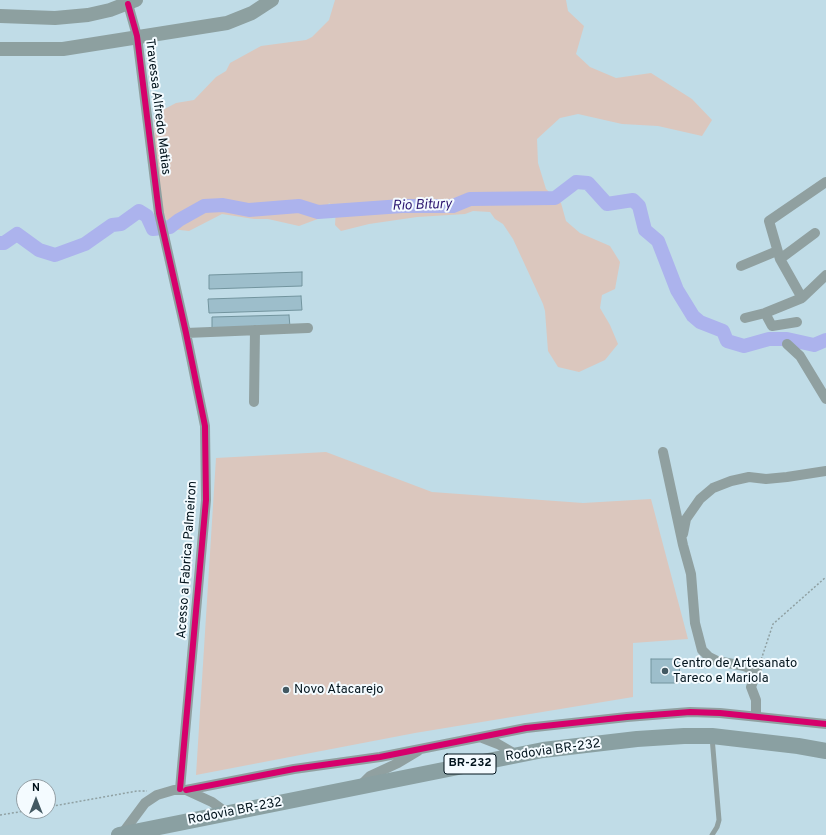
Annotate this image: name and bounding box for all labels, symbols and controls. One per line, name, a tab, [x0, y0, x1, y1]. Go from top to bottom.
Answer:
street label: Travessa Alfredo Matias	[141, 38, 173, 176]
water label: Rio Bitury	[392, 197, 452, 215]
street label: Acesso a Fabrica Palmeiron	[175, 481, 201, 639]
place label: Centro de Artesanato Tareco e Mariola	[673, 656, 797, 687]
marker: Centro de Artesanato Tareco e Mariola	[660, 666, 670, 676]
place label: Novo Atacarejo	[294, 682, 383, 698]
marker: Novo Atacarejo	[281, 685, 291, 695]
street label: Rodovia BR-232	[504, 737, 602, 765]
road number: BR-232	[444, 754, 496, 774]
north arrow	[16, 779, 56, 819]
text: N	[32, 781, 40, 795]
street label: Rodovia BR-232	[187, 795, 283, 829]

